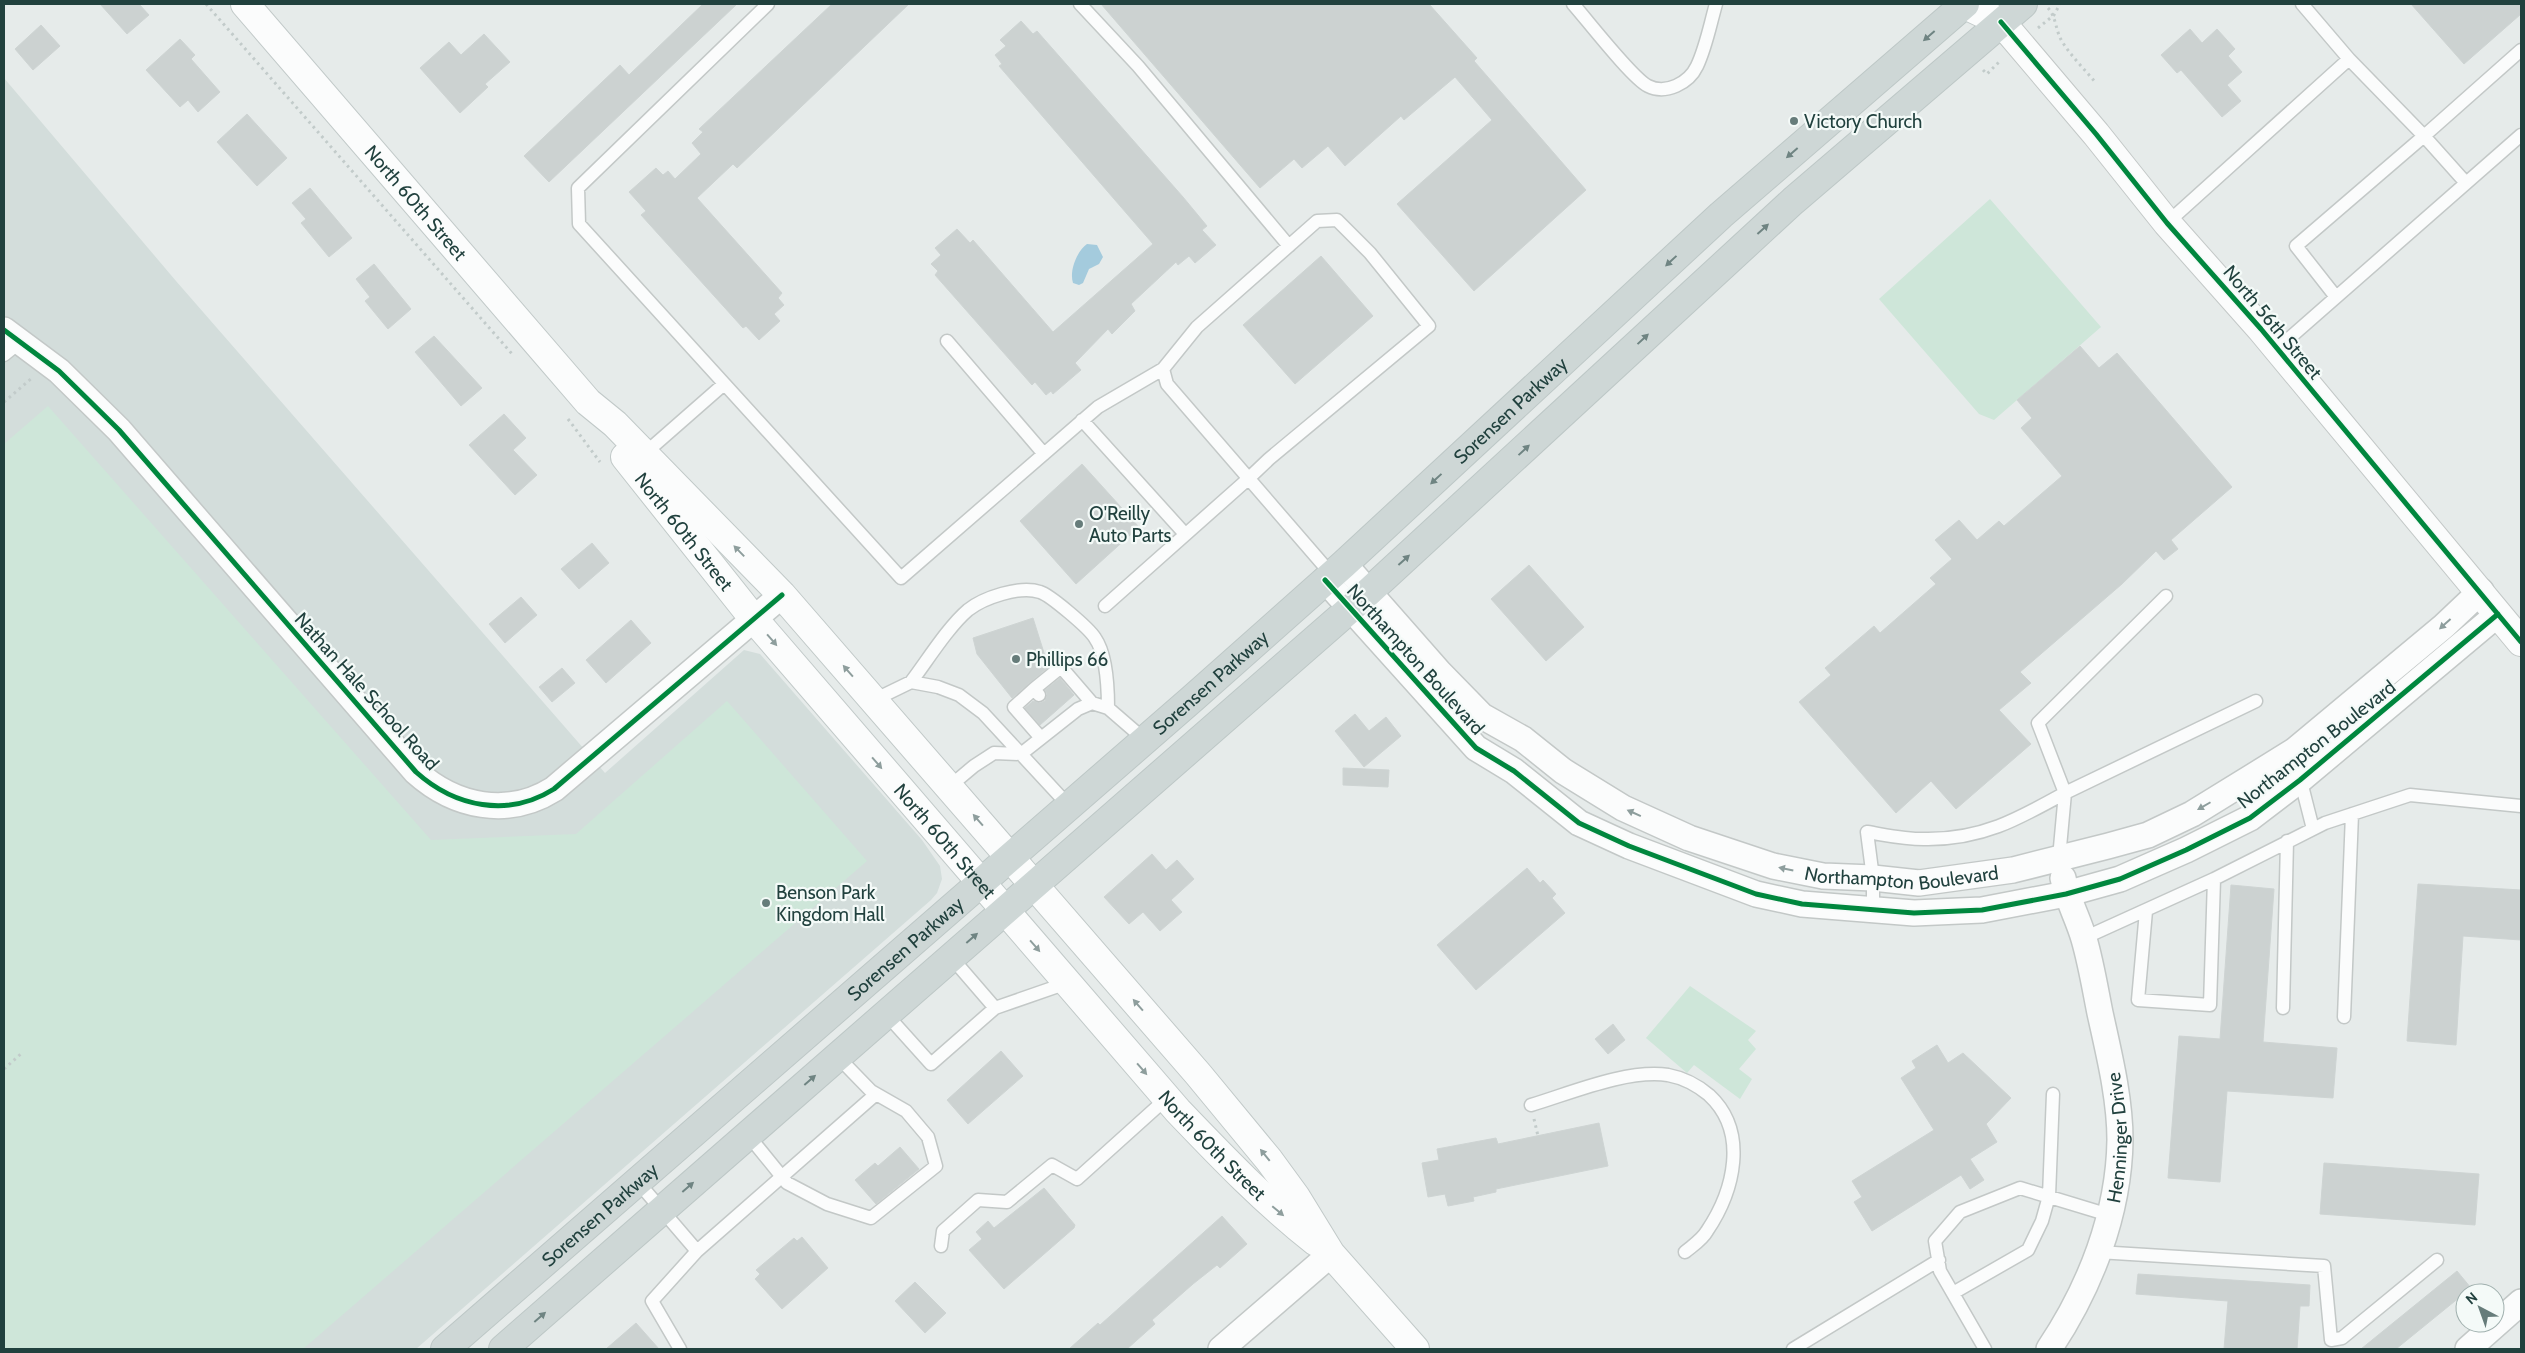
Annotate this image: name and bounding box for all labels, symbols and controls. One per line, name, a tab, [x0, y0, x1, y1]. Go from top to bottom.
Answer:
one-way arrow	[1922, 30, 1935, 41]
place label: Victory Church	[1804, 110, 1922, 133]
marker: Victory Church	[1788, 115, 1800, 127]
street label: North 60th Street	[360, 141, 472, 265]
one-way arrow	[1786, 148, 1799, 159]
one-way arrow	[1756, 223, 1768, 235]
one-way arrow	[1665, 256, 1677, 267]
street label: North 56th Street	[2218, 261, 2327, 384]
one-way arrow	[1637, 333, 1649, 345]
street label: Sorensen Parkway	[1449, 352, 1572, 469]
one-way arrow	[1518, 444, 1530, 456]
street label: North 60th Street	[630, 468, 738, 596]
one-way arrow	[1431, 473, 1443, 485]
place label: O'Reilly Auto Parts	[1089, 502, 1172, 547]
marker: O'Reilly Auto Parts	[1073, 518, 1085, 530]
one-way arrow	[733, 545, 745, 557]
one-way arrow	[1398, 554, 1410, 566]
street label: Northampton Boulevard	[1342, 579, 1489, 739]
street label: Nathan Hale School Road	[290, 608, 444, 775]
one-way arrow	[2439, 618, 2451, 629]
street label: Sorensen Parkway	[1148, 625, 1274, 740]
one-way arrow	[766, 633, 777, 646]
place label: Phillips 66	[1026, 648, 1108, 671]
marker: Phillips 66	[1010, 653, 1022, 665]
one-way arrow	[843, 665, 854, 678]
street label: Northampton Boulevard	[2233, 675, 2400, 813]
one-way arrow	[872, 756, 883, 769]
street label: North 60th Street	[889, 779, 1001, 904]
one-way arrow	[2198, 802, 2211, 811]
one-way arrow	[1627, 808, 1641, 816]
one-way arrow	[973, 814, 984, 826]
street label: Northampton Boulevard	[1803, 861, 2000, 895]
one-way arrow	[1779, 865, 1794, 873]
place label: Benson Park Kingdom Hall	[776, 881, 885, 926]
street label: Sorensen Parkway	[843, 892, 969, 1006]
marker: Benson Park Kingdom Hall	[760, 897, 772, 909]
one-way arrow	[966, 933, 979, 944]
one-way arrow	[1029, 940, 1040, 952]
one-way arrow	[1132, 998, 1143, 1011]
one-way arrow	[1136, 1062, 1148, 1074]
street label: Henninger Drive	[2102, 1070, 2132, 1205]
one-way arrow	[804, 1074, 816, 1086]
street label: North 60th Street	[1153, 1086, 1271, 1206]
one-way arrow	[1260, 1149, 1271, 1162]
street label: Sorensen Parkway	[537, 1158, 663, 1272]
one-way arrow	[682, 1182, 694, 1193]
one-way arrow	[1271, 1206, 1284, 1217]
north arrow	[2455, 1283, 2505, 1333]
text: N	[2462, 1288, 2481, 1308]
one-way arrow	[533, 1311, 545, 1323]

